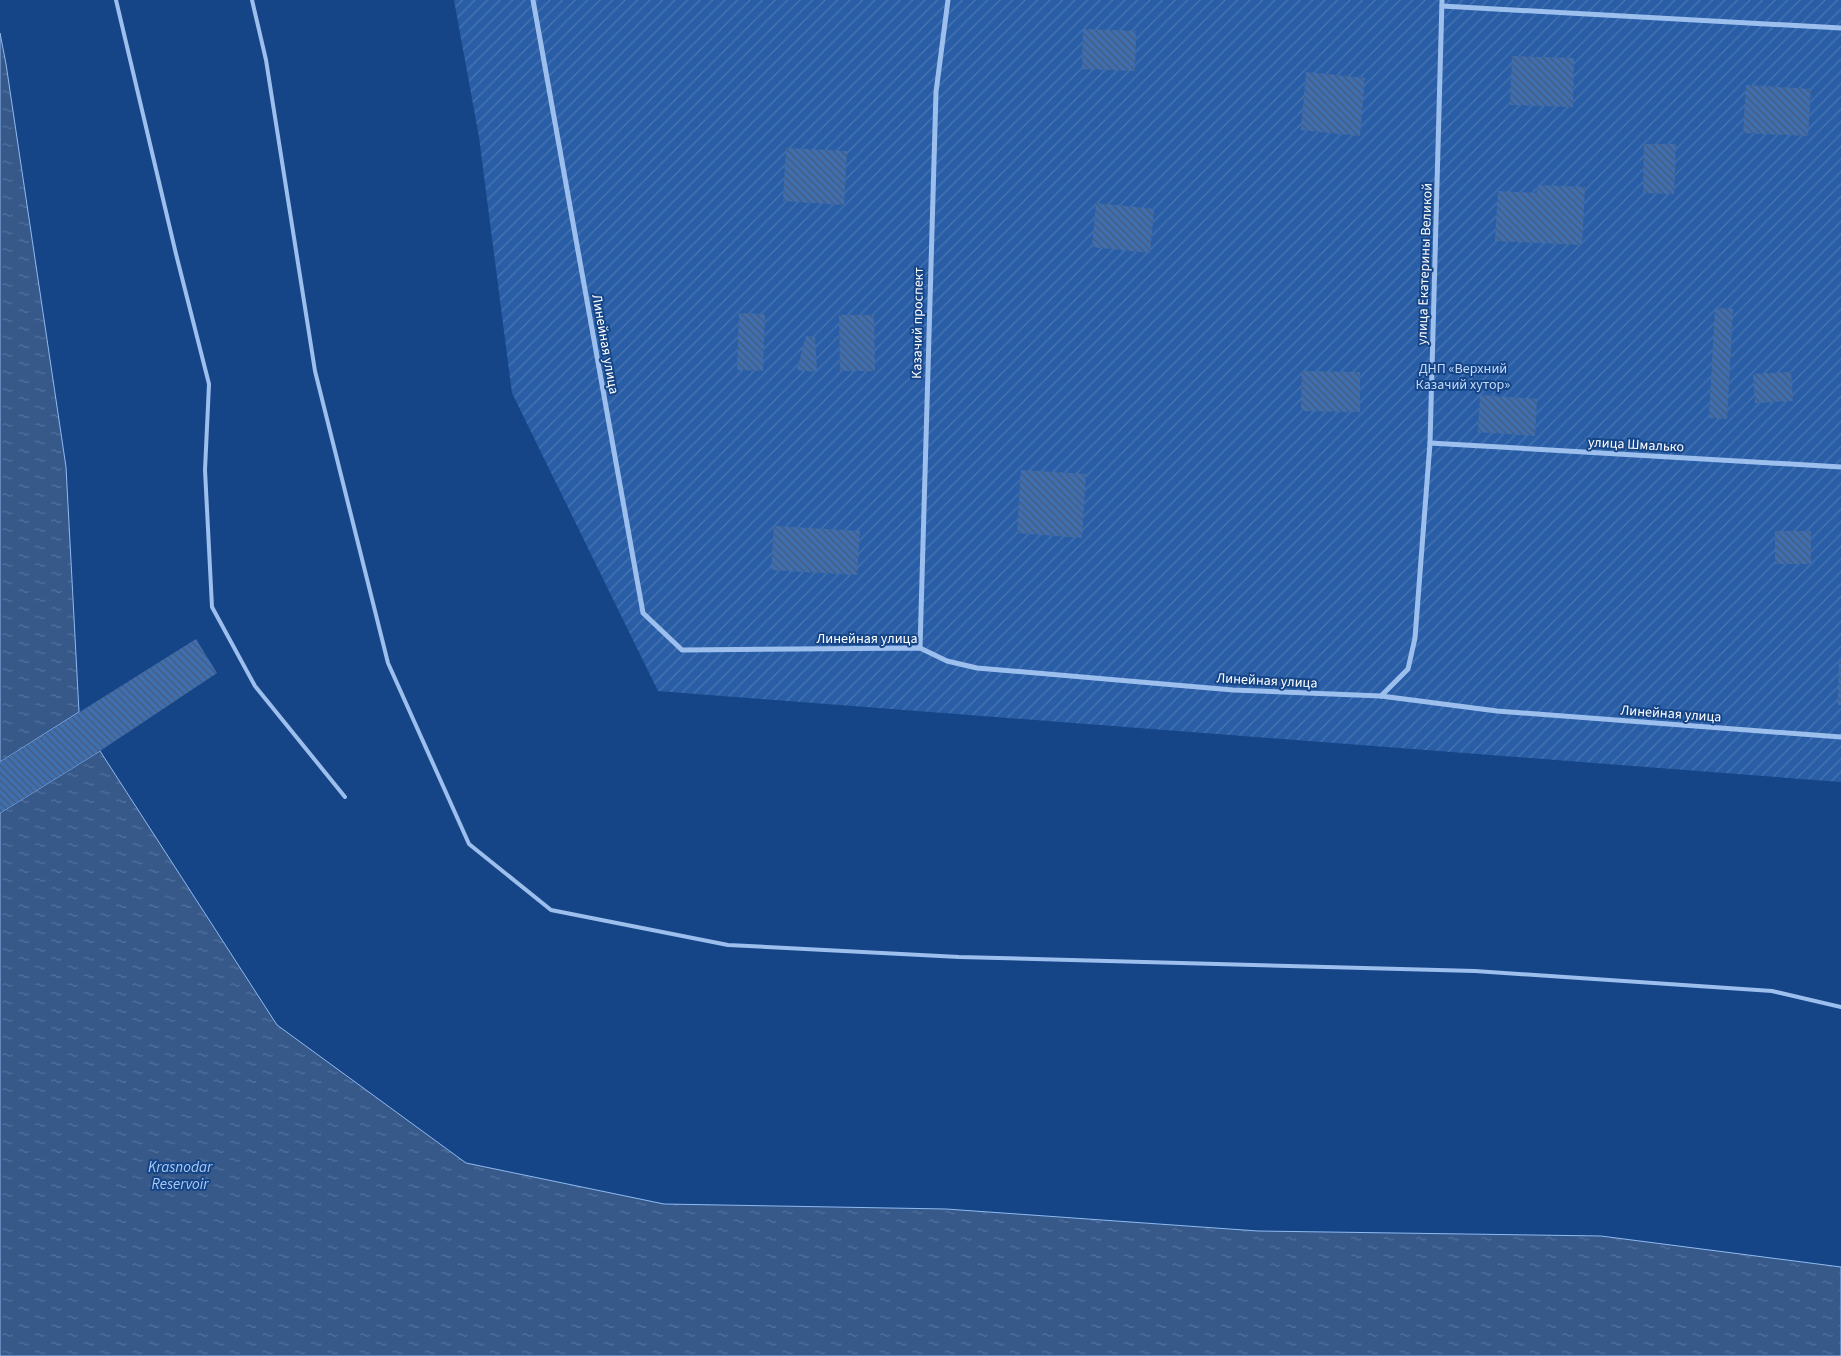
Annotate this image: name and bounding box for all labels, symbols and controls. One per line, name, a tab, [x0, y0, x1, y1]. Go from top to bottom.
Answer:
street label: улица Екатерины Великой	[1412, 183, 1438, 345]
street label: Казачий проспект	[907, 266, 929, 379]
street label: Линейная улица	[586, 293, 624, 396]
park label: ДНП «Верхний Казачий хутор»	[1416, 359, 1510, 395]
street label: улица Шмалько	[1587, 432, 1685, 458]
street label: Линейная улица	[816, 629, 918, 649]
street label: Линейная улица	[1216, 668, 1318, 694]
street label: Линейная улица	[1620, 700, 1722, 727]
water label: Krasnodar Reservoir	[148, 1157, 213, 1195]

